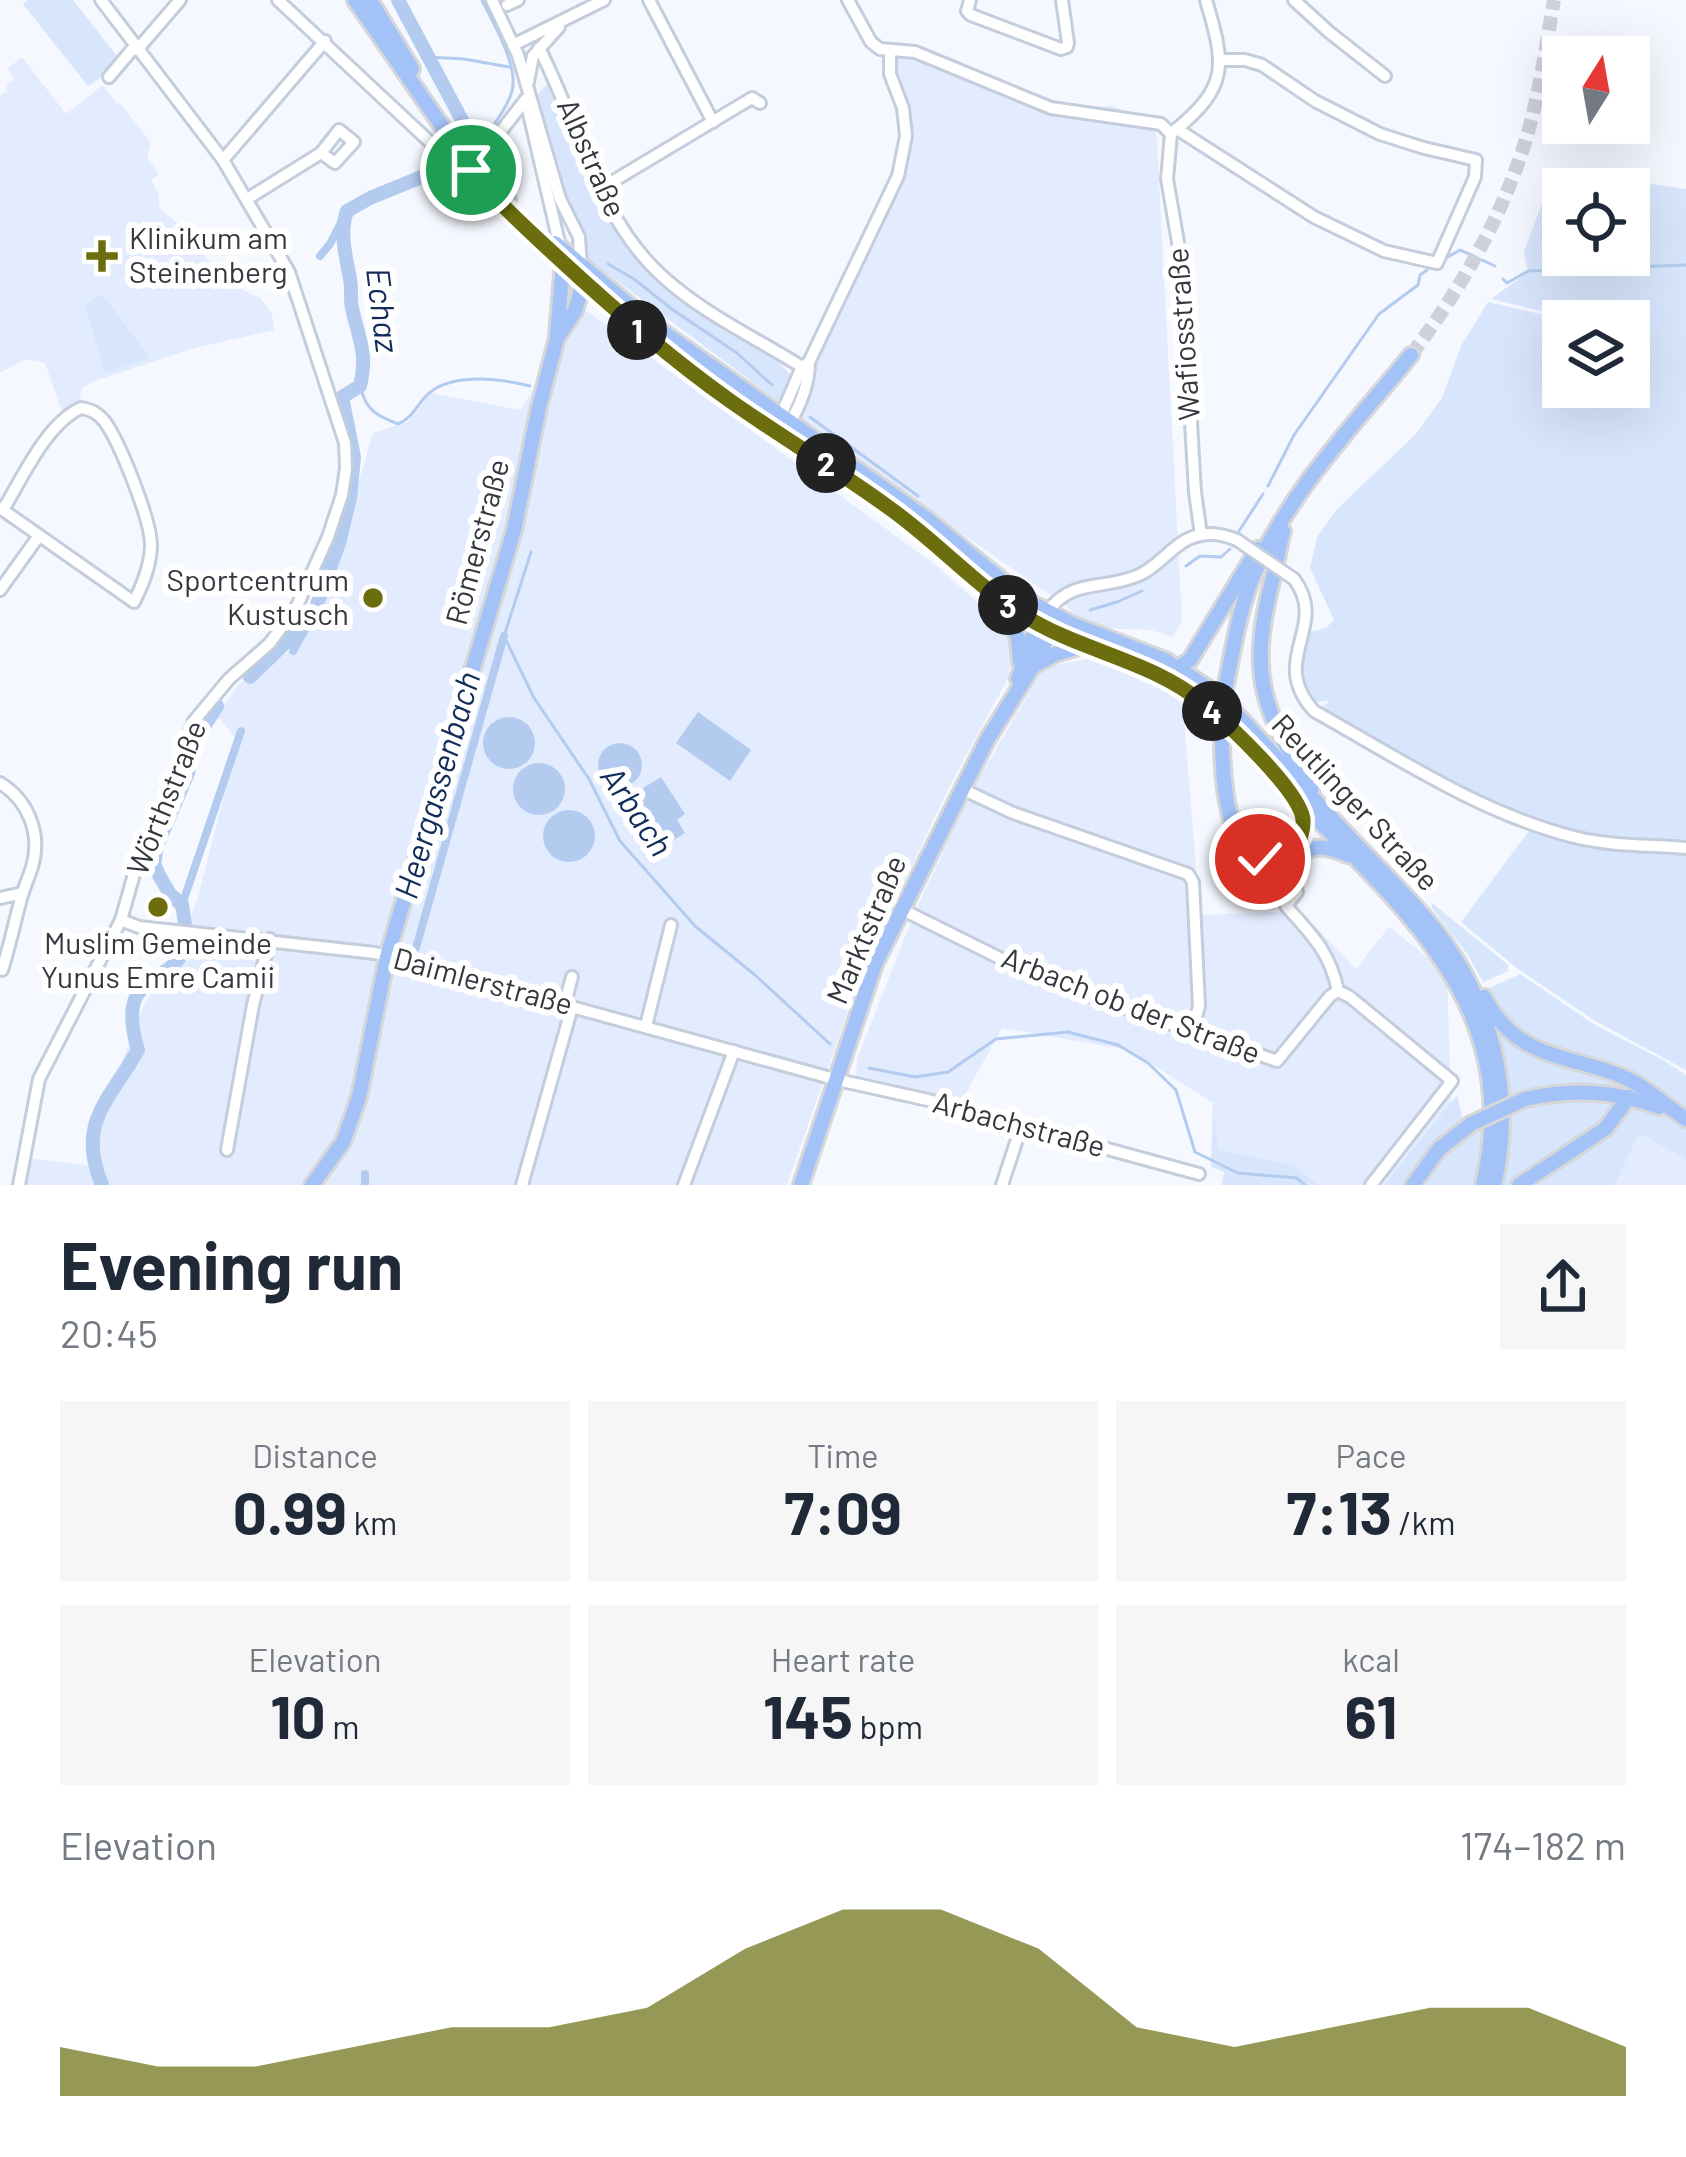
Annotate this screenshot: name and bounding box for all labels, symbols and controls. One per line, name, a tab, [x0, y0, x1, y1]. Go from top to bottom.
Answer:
north arrow	[1542, 36, 1650, 144]
map controls	[1542, 36, 1650, 408]
street label: Albstraße	[551, 92, 635, 222]
pin	[420, 119, 522, 221]
icon: arrive	[438, 137, 504, 203]
button: locate	[1542, 168, 1650, 276]
place label: Klinikum am Steinenberg	[129, 219, 288, 289]
marker: Klinikum am Steinenberg	[86, 240, 118, 272]
street label: Wafiosstraße	[1158, 247, 1206, 422]
water label: Echaz	[359, 265, 409, 355]
pin: 1	[607, 300, 667, 360]
button: layers	[1542, 300, 1650, 408]
text: 1	[631, 310, 643, 350]
pin: 2	[796, 433, 856, 493]
text: 2	[817, 443, 835, 483]
street label: Römerstraße	[437, 455, 515, 628]
place label: Sportcentrum Kustusch	[167, 561, 349, 631]
pin: 3	[978, 575, 1038, 635]
marker: Sportcentrum Kustusch	[360, 585, 386, 611]
text: 3	[999, 585, 1017, 625]
water label: Heergassenbach	[385, 667, 488, 903]
pin: 4	[1182, 681, 1242, 741]
text: 4	[1202, 691, 1222, 731]
street label: Reutlinger Straße	[1265, 706, 1447, 897]
street label: Wörthstraße	[118, 715, 212, 880]
water label: Arbach	[593, 758, 682, 863]
pin	[1209, 808, 1311, 910]
icon: check	[1227, 826, 1293, 892]
street label: Marktstraße	[818, 850, 913, 1009]
marker: Muslim Gemeinde Yunus Emre Camii	[145, 894, 171, 920]
place label: Muslim Gemeinde Yunus Emre Camii	[41, 924, 275, 994]
street label: Arbach ob der Straße	[997, 938, 1266, 1070]
street label: Daimlerstraße	[390, 939, 577, 1021]
street label: Arbachstraße	[929, 1083, 1110, 1163]
text: Evening run	[60, 1224, 403, 1303]
button: share	[1500, 1224, 1626, 1350]
text: 20:45	[60, 1309, 158, 1356]
text: Distance	[252, 1435, 378, 1475]
text: Time	[807, 1435, 879, 1475]
text: Pace	[1336, 1435, 1406, 1475]
text: 0.99	[233, 1475, 347, 1547]
text: 7:09	[784, 1475, 902, 1547]
text: 7:13	[1287, 1475, 1392, 1547]
text: km	[347, 1502, 397, 1542]
text: /km	[1392, 1502, 1455, 1542]
text: Elevation	[249, 1639, 381, 1679]
text: Heart rate	[771, 1639, 915, 1679]
text: kcal	[1342, 1639, 1400, 1679]
text: 10	[270, 1679, 326, 1751]
text: 145	[763, 1679, 853, 1751]
text: 61	[1344, 1679, 1398, 1751]
text: m	[326, 1706, 360, 1746]
text: bpm	[853, 1706, 923, 1746]
text: Elevation	[60, 1821, 217, 1868]
text: 174–182 m	[1460, 1821, 1626, 1868]

